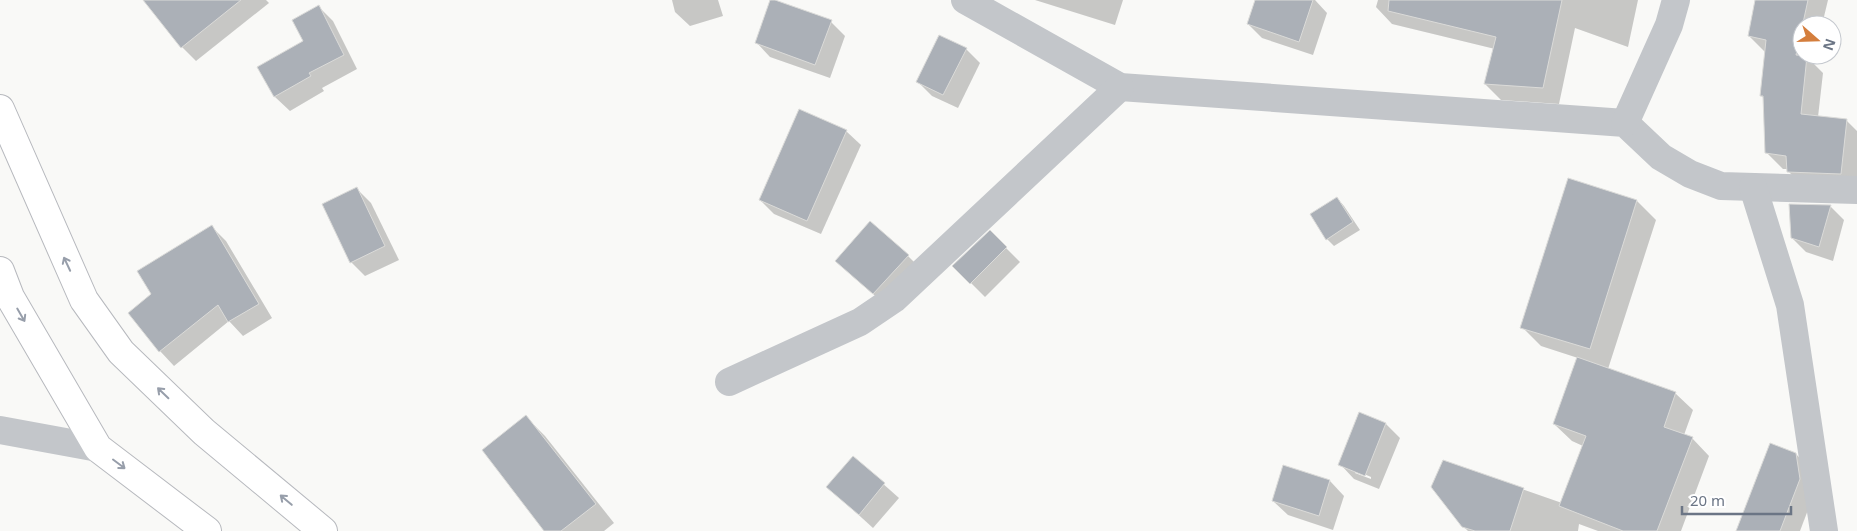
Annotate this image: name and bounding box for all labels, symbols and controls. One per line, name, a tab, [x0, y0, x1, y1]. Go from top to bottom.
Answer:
north arrow	[1792, 15, 1842, 65]
text: N	[1819, 36, 1841, 53]
one-way arrow	[62, 257, 72, 272]
one-way arrow	[16, 308, 26, 323]
one-way arrow	[157, 387, 170, 399]
one-way arrow	[112, 459, 125, 470]
scale bar	[1682, 484, 1791, 516]
text: 20 m	[1690, 490, 1725, 510]
one-way arrow	[279, 494, 292, 505]

